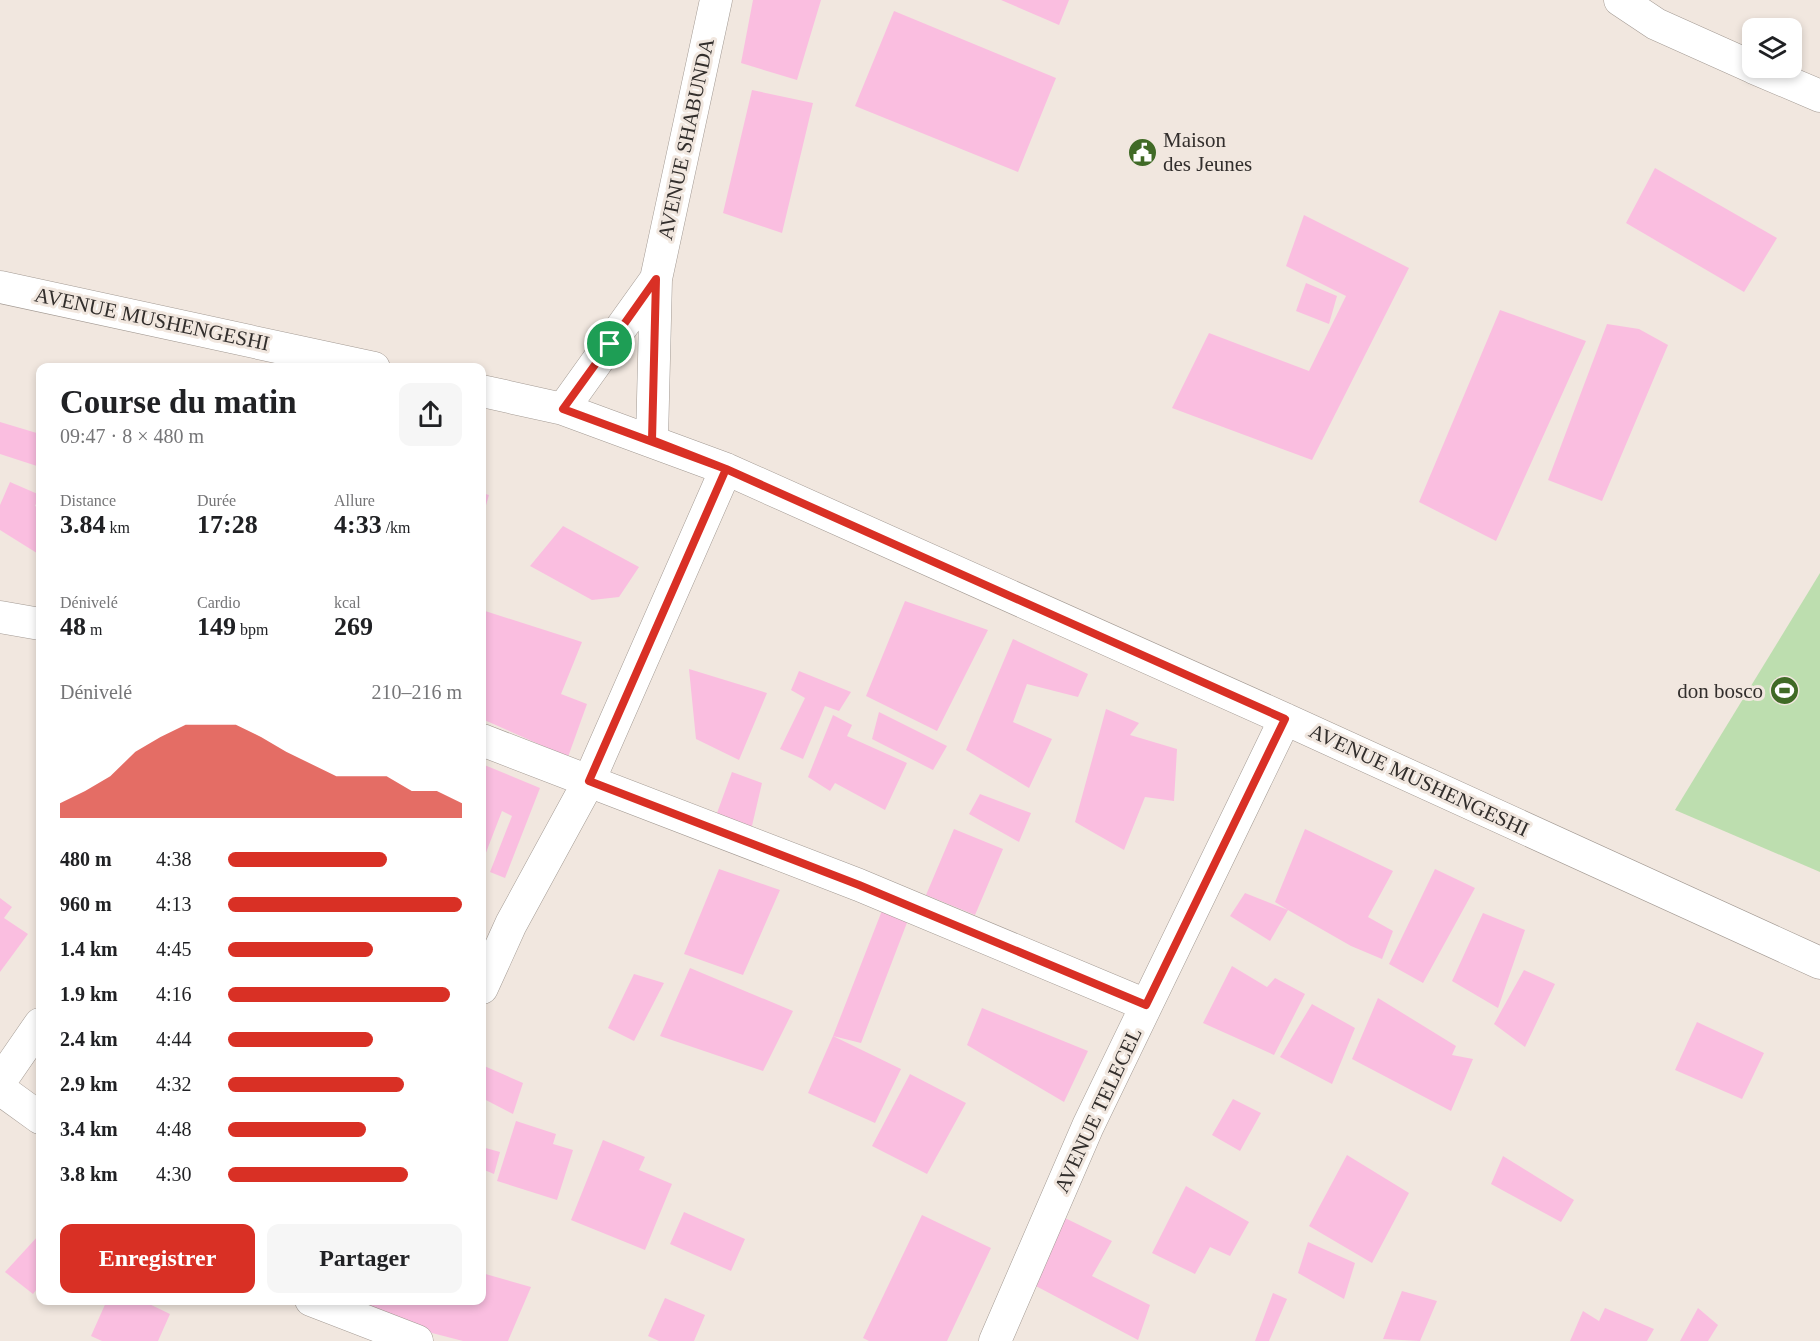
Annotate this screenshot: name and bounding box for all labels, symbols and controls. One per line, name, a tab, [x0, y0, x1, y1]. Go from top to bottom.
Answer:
map controls	[1742, 18, 1802, 78]
button: layers	[1742, 18, 1802, 78]
street label: AVENUE SHABUNDA	[653, 35, 719, 242]
place label: Maison des Jeunes	[1163, 128, 1252, 176]
public building icon: Maison des Jeunes	[1126, 136, 1158, 168]
street label: AVENUE MUSHENGESHI	[32, 282, 272, 356]
pin	[584, 318, 635, 369]
icon: arrive	[593, 327, 626, 360]
button: share	[399, 383, 462, 446]
text: Course du matin	[60, 384, 297, 420]
text: 09:47 · 8 × 480 m	[60, 425, 204, 447]
text: Distance	[60, 492, 116, 509]
text: Durée	[197, 492, 236, 509]
text: Allure	[334, 492, 375, 509]
text: 3.84	[60, 510, 106, 539]
text: 17:28	[197, 510, 258, 539]
text: 4:33	[334, 510, 382, 539]
text: km	[106, 519, 130, 536]
text: /km	[382, 519, 411, 536]
text: Dénivelé	[60, 594, 118, 611]
text: Cardio	[197, 594, 241, 611]
text: kcal	[334, 594, 361, 611]
text: 48	[60, 612, 86, 641]
text: 149	[197, 612, 236, 641]
text: 269	[334, 612, 373, 641]
text: m	[86, 621, 102, 638]
text: bpm	[236, 621, 268, 638]
sports icon: don bosco	[1768, 675, 1800, 707]
place label: don bosco	[1677, 679, 1763, 703]
text: Dénivelé	[60, 681, 132, 703]
text: 210–216 m	[371, 681, 462, 703]
street label: AVENUE MUSHENGESHI	[1305, 719, 1533, 841]
text: 480 m	[60, 848, 112, 870]
text: 4:38	[156, 848, 192, 870]
text: 960 m	[60, 893, 112, 915]
text: 4:13	[156, 893, 192, 915]
text: 1.4 km	[60, 938, 118, 960]
text: 4:45	[156, 938, 192, 960]
text: 1.9 km	[60, 983, 118, 1005]
text: 4:16	[156, 983, 192, 1005]
street label: AVENUE TELECEL	[1049, 1024, 1147, 1196]
text: 2.4 km	[60, 1028, 118, 1050]
text: 4:44	[156, 1028, 192, 1050]
text: 2.9 km	[60, 1073, 118, 1095]
text: 4:32	[156, 1073, 192, 1095]
text: 3.4 km	[60, 1118, 118, 1140]
text: 4:48	[156, 1118, 192, 1140]
text: 3.8 km	[60, 1163, 118, 1185]
text: 4:30	[156, 1163, 192, 1185]
button: Enregistrer	[60, 1224, 255, 1293]
button: Partager	[267, 1224, 462, 1293]

